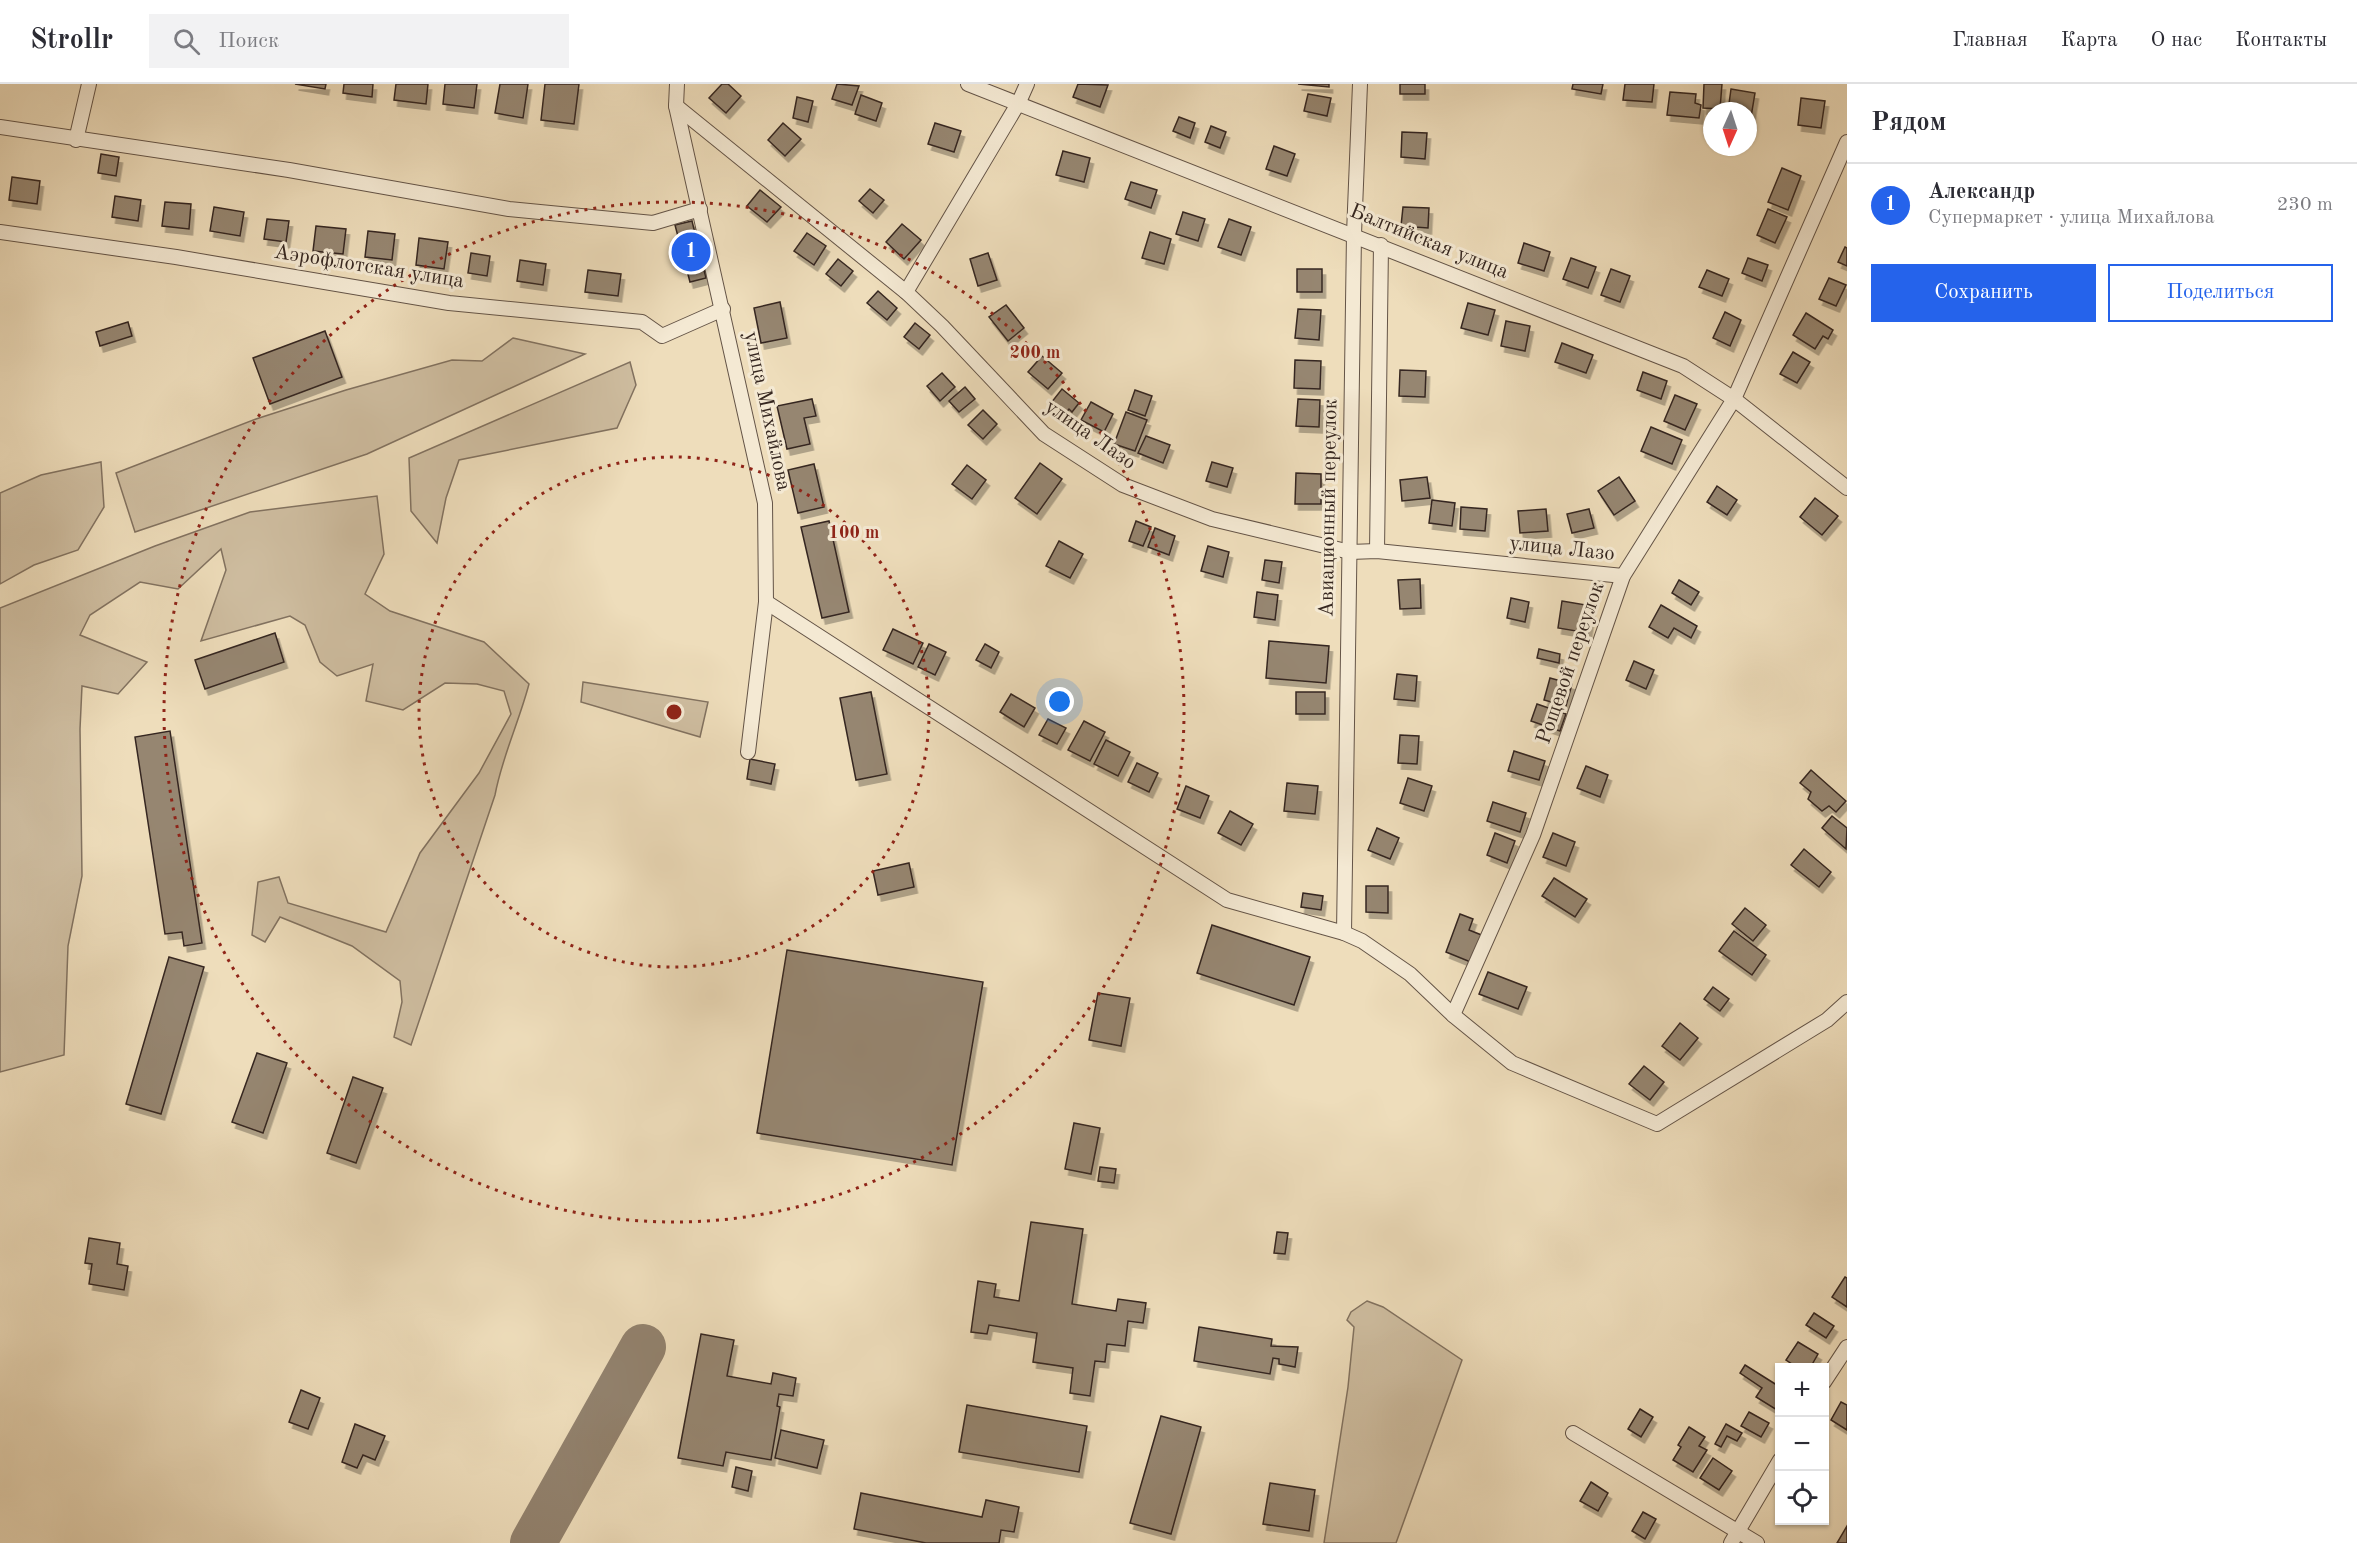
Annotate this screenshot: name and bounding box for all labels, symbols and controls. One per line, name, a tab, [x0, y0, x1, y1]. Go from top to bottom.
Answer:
search box	[149, 14, 569, 68]
icon: search	[170, 25, 203, 58]
text: Strollr	[30, 27, 113, 55]
text: Поиск	[218, 30, 279, 52]
text: Главная	[1952, 30, 2028, 51]
text: Карта	[2061, 30, 2118, 51]
text: О нас	[2151, 30, 2202, 51]
text: Контакты	[2235, 30, 2327, 51]
north arrow	[1703, 102, 1757, 156]
text: Рядом	[1871, 110, 1946, 136]
text: Александр	[1928, 181, 2035, 203]
text: 1	[1885, 195, 1896, 215]
text: 230 m	[2277, 195, 2333, 215]
street label: Балтийская улица	[1347, 201, 1511, 283]
text: Супермаркет · улица Михайлова	[1928, 208, 2215, 228]
pin: 1	[672, 230, 710, 274]
street label: Аэрофлотская улица	[272, 242, 466, 292]
button: Сохранить	[1871, 264, 2096, 322]
button: Поделиться	[2108, 264, 2333, 322]
street label: улица Михайлова	[740, 329, 794, 493]
text: 200 m	[1010, 344, 1060, 362]
street label: улица Лазо	[1041, 396, 1139, 474]
street label: Авиационный переулок	[1317, 398, 1341, 617]
text: 100 m	[829, 524, 879, 542]
street label: улица Лазо	[1508, 533, 1616, 565]
street label: Рощевой переулок	[1533, 579, 1609, 747]
your location	[1045, 687, 1074, 716]
centre of rings	[664, 702, 684, 722]
map controls	[1775, 1363, 1829, 1525]
button: +	[1775, 1363, 1829, 1417]
button: −	[1775, 1417, 1829, 1471]
button: locate	[1775, 1471, 1829, 1525]

